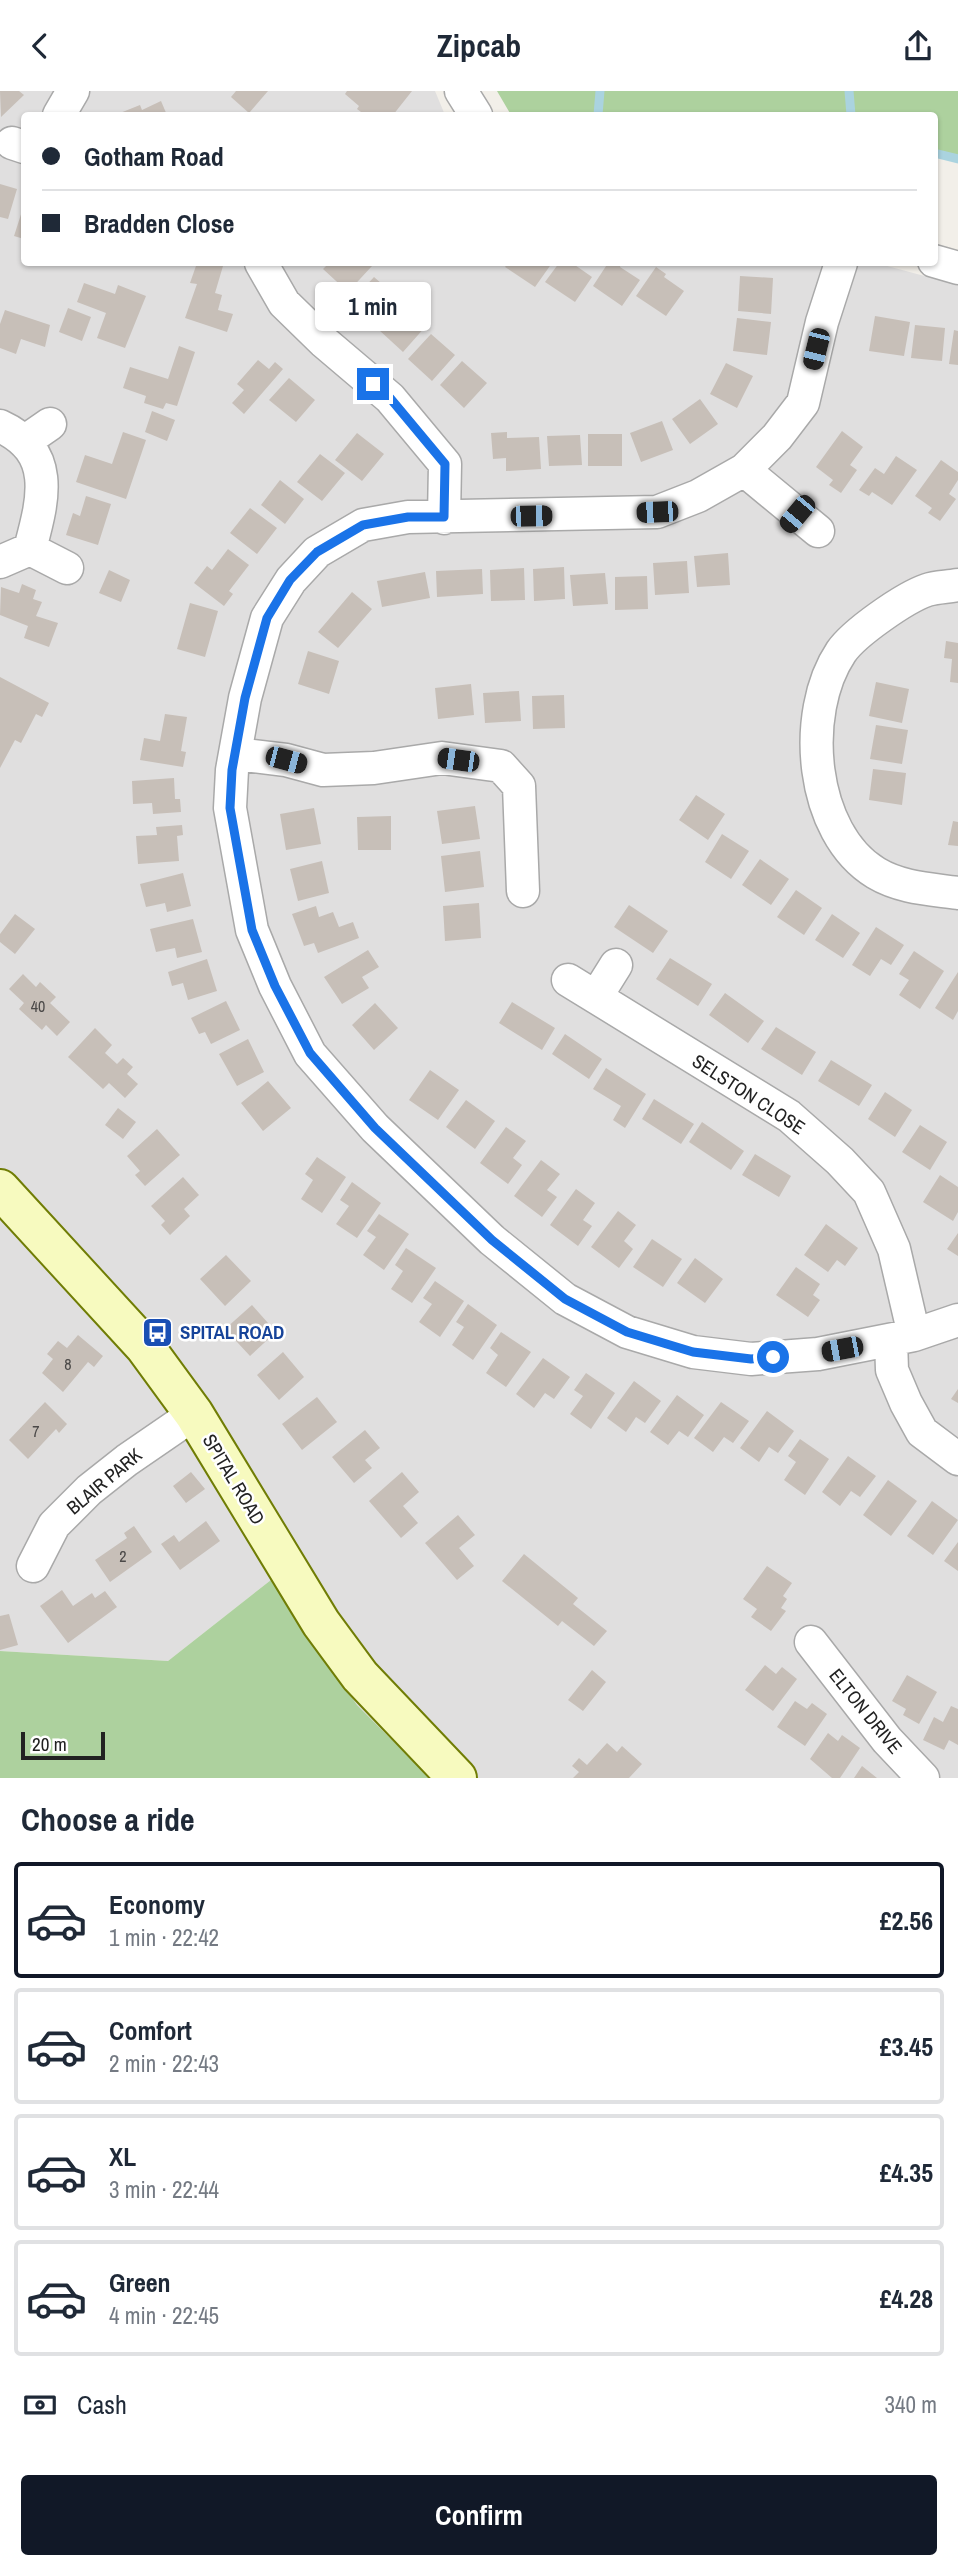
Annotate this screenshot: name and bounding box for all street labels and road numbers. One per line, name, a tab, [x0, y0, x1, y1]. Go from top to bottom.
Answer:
street label: SELSTON CLOSE	[688, 1048, 810, 1140]
street label: SPITAL ROAD	[197, 1429, 271, 1529]
street label: BLAIR PARK	[61, 1442, 148, 1520]
street label: ELTON DRIVE	[824, 1663, 908, 1759]

